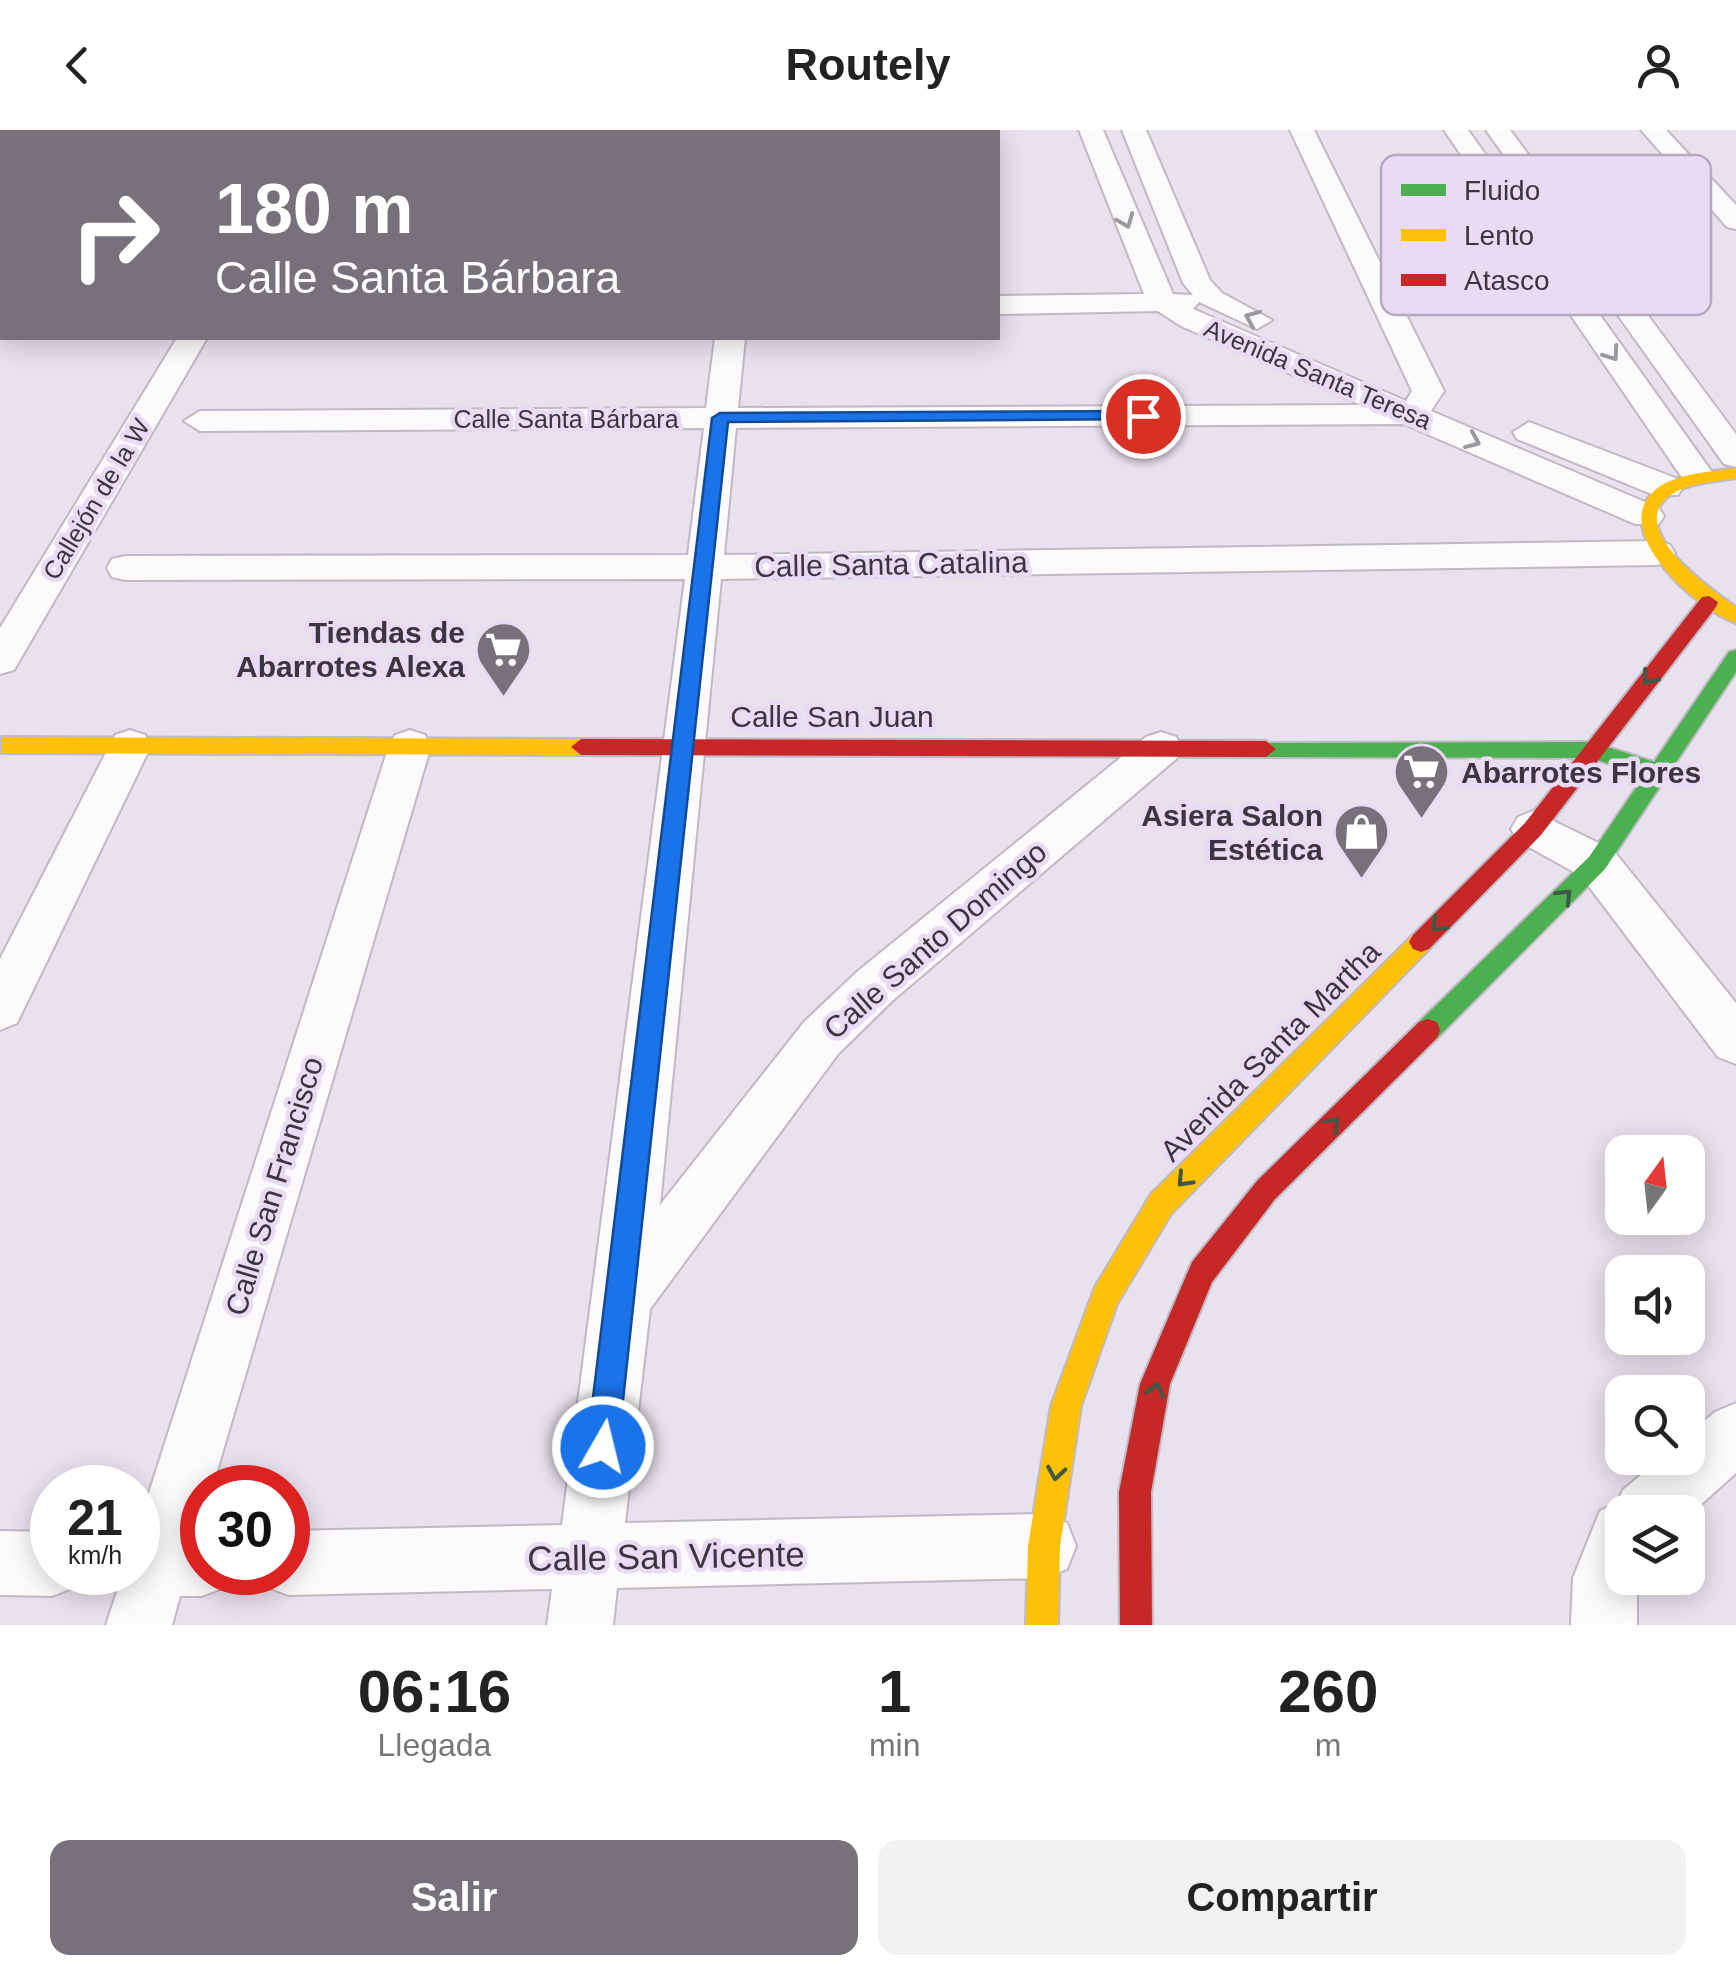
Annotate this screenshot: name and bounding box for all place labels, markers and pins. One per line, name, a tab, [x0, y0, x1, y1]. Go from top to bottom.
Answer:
pin	[1101, 374, 1186, 459]
place label: Tiendas de Abarrotes Alexa	[236, 616, 465, 683]
supermarket icon: Tiendas de Abarrotes Alexa	[474, 619, 534, 698]
supermarket icon: Abarrotes Flores	[1392, 742, 1452, 821]
place label: Abarrotes Flores	[1461, 756, 1701, 789]
place label: Asiera Salon Estética	[1141, 799, 1323, 866]
shop icon: Asiera Salon Estética	[1332, 802, 1392, 881]

